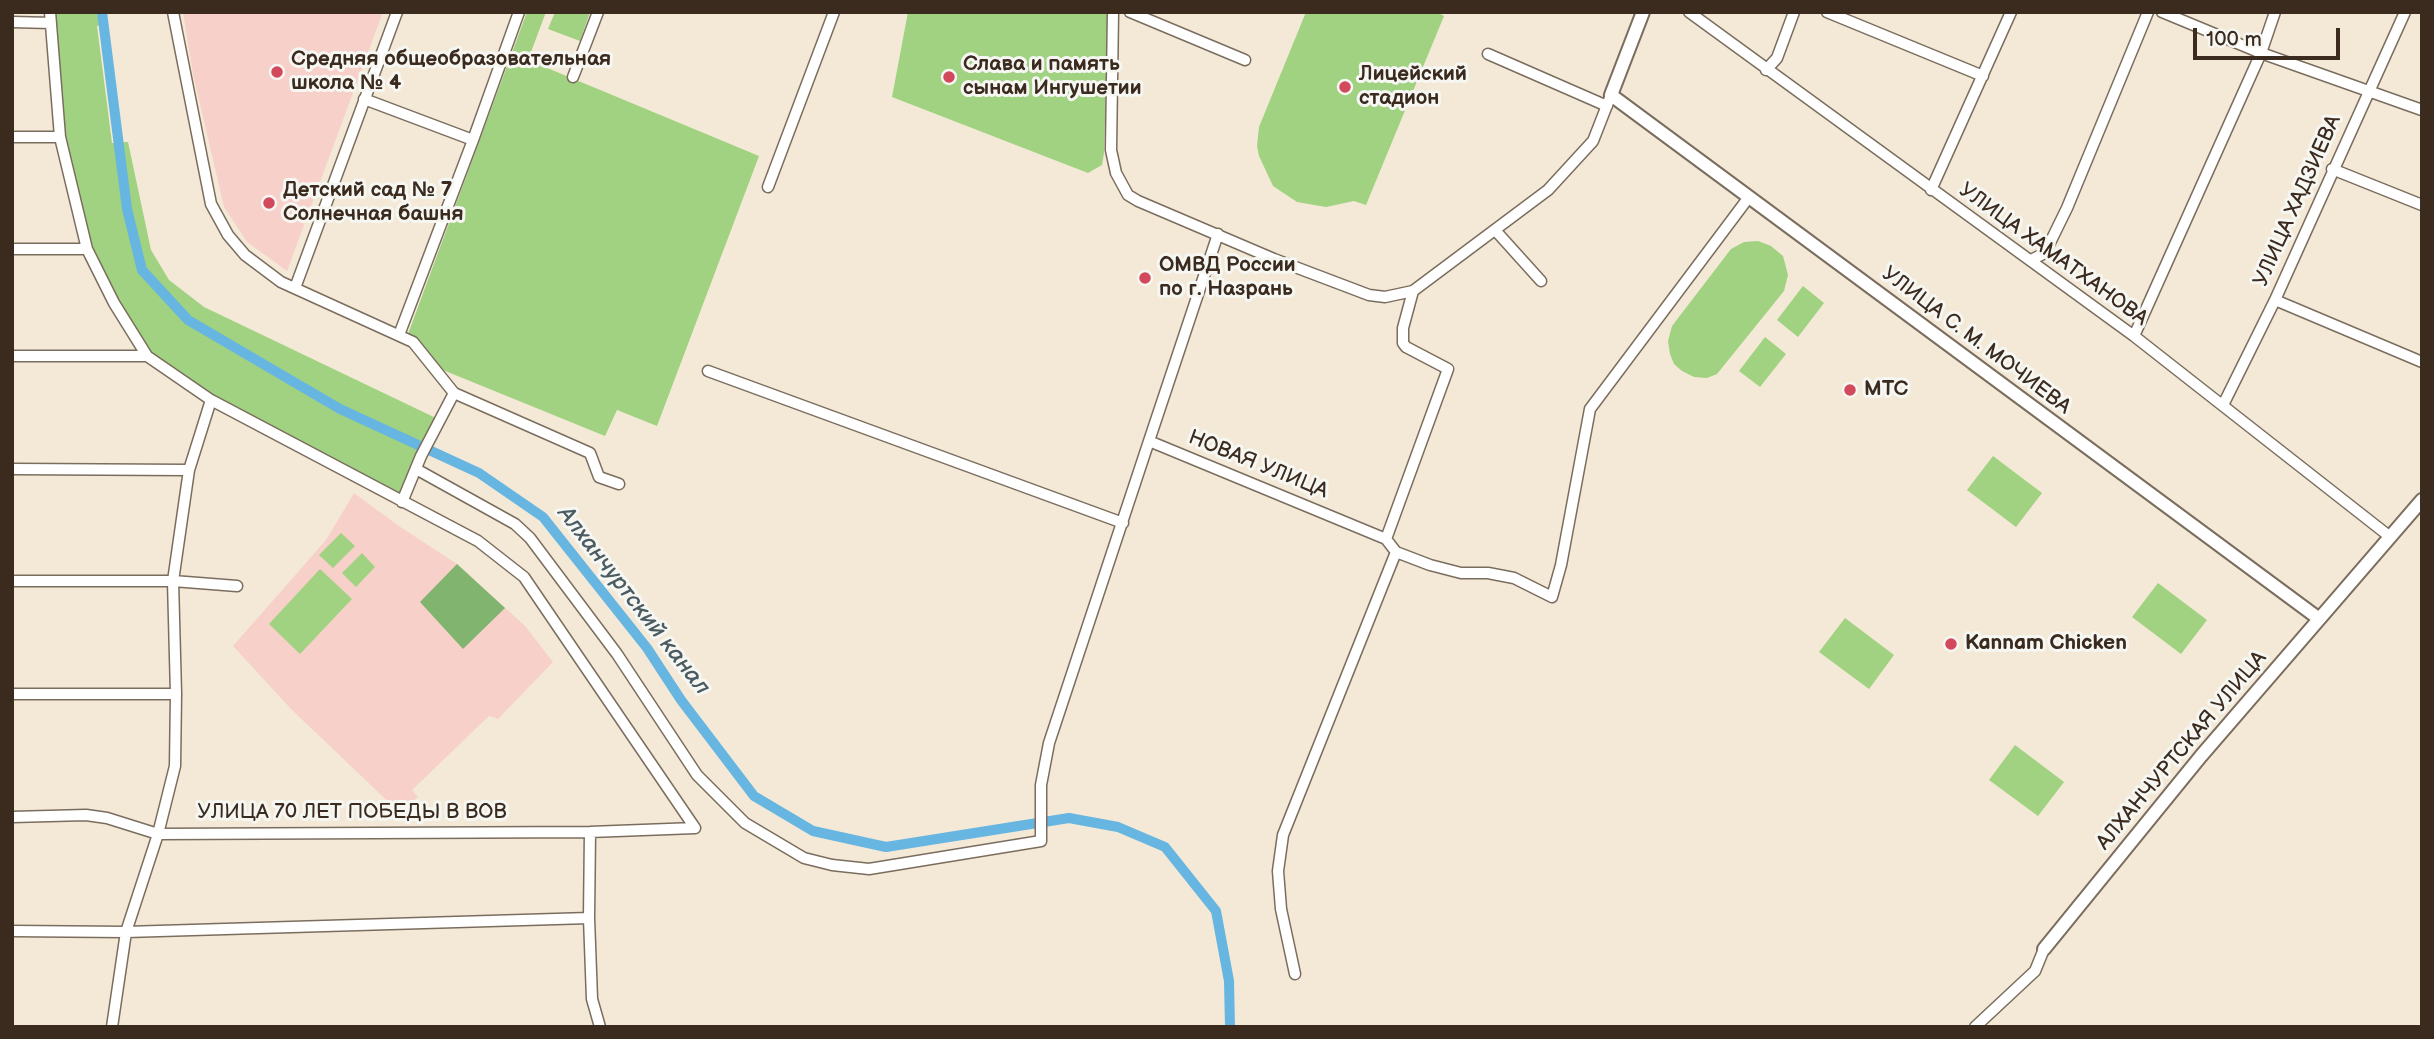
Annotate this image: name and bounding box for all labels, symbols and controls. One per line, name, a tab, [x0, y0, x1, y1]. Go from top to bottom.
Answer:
scale bar	[2196, 14, 2343, 58]
text: 100 m	[2206, 27, 2262, 52]
place label: Средняя общеобразовательная школа № 4	[291, 47, 611, 97]
place label: Слава и память сынам Ингушетии	[963, 52, 1142, 102]
place label: Лицейский стадион	[1359, 62, 1467, 112]
marker: Средняя общеобразовательная школа № 4	[269, 64, 285, 80]
marker: Слава и память сынам Ингушетии	[941, 69, 957, 85]
marker: Лицейский стадион	[1337, 79, 1353, 95]
street label: УЛИЦА ХАДЗИЕВА	[2249, 111, 2347, 291]
place label: Детский сад № 7 Солнечная башня	[283, 178, 463, 228]
street label: УЛИЦА ХАМАТХАНОВА	[1954, 178, 2152, 332]
marker: Детский сад № 7 Солнечная башня	[261, 195, 277, 211]
place label: ОМВД России по г. Назрань	[1159, 253, 1296, 303]
street label: УЛИЦА С. М. МОЧИЕВА	[1877, 262, 2075, 420]
marker: ОМВД России по г. Назрань	[1137, 270, 1153, 286]
place label: МТС	[1864, 377, 1908, 403]
marker: МТС	[1842, 382, 1858, 398]
street label: НОВАЯ УЛИЦА	[1184, 426, 1332, 504]
water label: Алханчуртский канал	[551, 501, 715, 701]
place label: Kannam Chicken	[1965, 631, 2127, 657]
marker: Kannam Chicken	[1943, 636, 1959, 652]
street label: АЛХАНЧУРТСКАЯ УЛИЦА	[2092, 647, 2272, 855]
street label: УЛИЦА 70 ЛЕТ ПОБЕДЫ В ВОВ	[197, 800, 507, 826]

